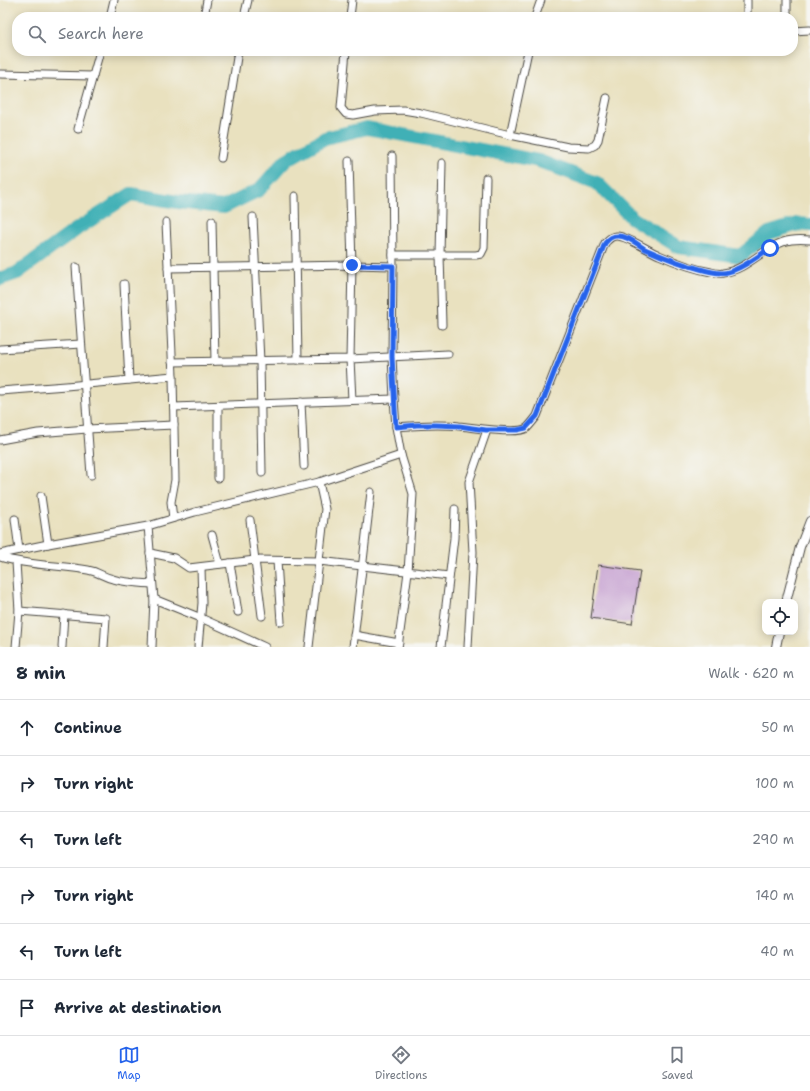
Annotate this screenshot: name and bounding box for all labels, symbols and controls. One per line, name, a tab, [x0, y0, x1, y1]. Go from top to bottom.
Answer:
search box	[12, 12, 798, 56]
icon: search	[26, 23, 48, 45]
text: Search here	[58, 24, 144, 44]
route start	[761, 239, 779, 257]
route end	[343, 256, 361, 274]
map controls	[762, 599, 798, 635]
button: locate	[762, 599, 798, 635]
text: 8 min	[16, 662, 66, 684]
text: Walk · 620 m	[708, 665, 794, 682]
icon: ahead	[16, 717, 38, 739]
text: Continue	[54, 718, 122, 738]
text: 50 m	[761, 719, 794, 736]
icon: right	[16, 773, 38, 795]
text: Turn right	[54, 774, 134, 794]
text: 100 m	[755, 775, 794, 792]
icon: left	[16, 829, 38, 851]
text: Turn left	[54, 830, 122, 850]
text: 290 m	[752, 831, 794, 848]
icon: right	[16, 885, 38, 907]
text: Turn right	[54, 886, 134, 906]
text: 140 m	[755, 887, 794, 904]
icon: left	[16, 941, 38, 963]
text: Turn left	[54, 942, 122, 962]
text: 40 m	[760, 943, 794, 960]
icon: arrive	[16, 997, 38, 1019]
text: Arrive at destination	[54, 998, 222, 1018]
tab: Map	[117, 1044, 141, 1083]
tab: Directions	[375, 1044, 427, 1083]
tab: Saved	[662, 1044, 693, 1083]

